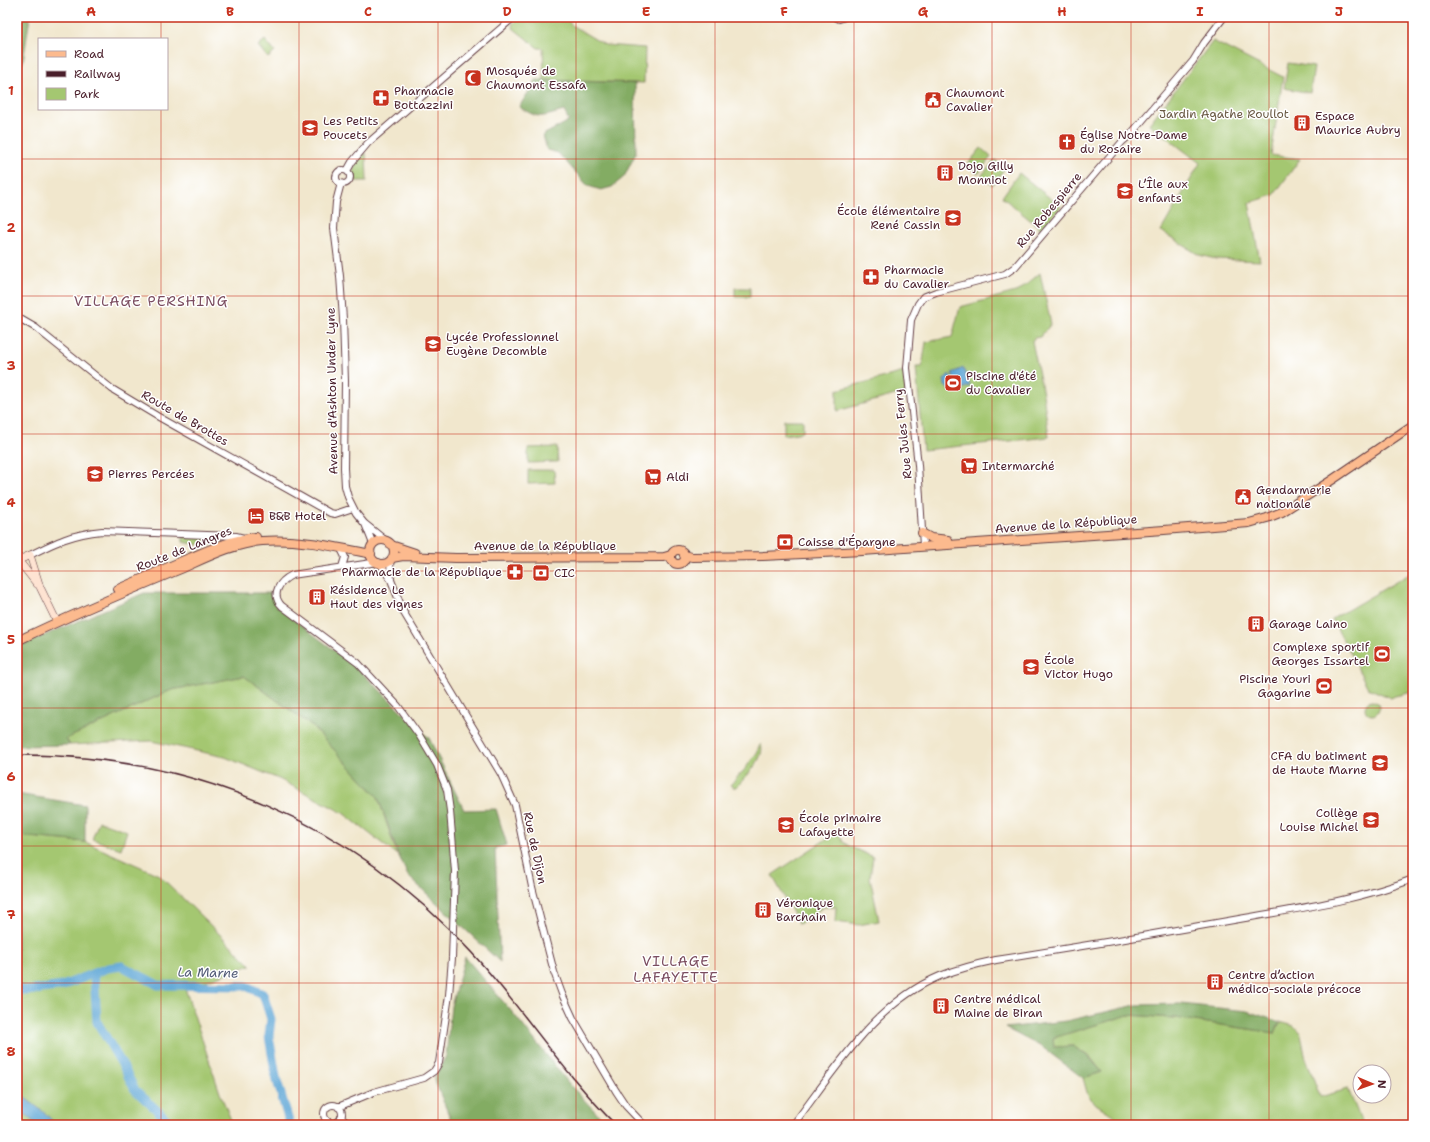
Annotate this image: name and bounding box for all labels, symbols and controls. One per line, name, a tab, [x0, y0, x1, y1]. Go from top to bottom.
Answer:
text: A	[86, 3, 96, 20]
text: B	[226, 3, 234, 20]
text: C	[364, 3, 372, 20]
text: D	[502, 3, 512, 20]
text: E	[642, 3, 651, 20]
text: F	[780, 3, 788, 20]
text: G	[918, 3, 929, 20]
text: H	[1057, 3, 1067, 20]
text: I	[1196, 3, 1204, 20]
text: J	[1335, 3, 1343, 20]
legend	[38, 38, 168, 110]
text: Road	[74, 46, 105, 62]
place label: Mosquée de Chaumont Essafa	[486, 63, 587, 93]
text: Railway	[74, 66, 121, 82]
mosque icon: Mosquée de Chaumont Essafa	[463, 68, 483, 88]
text: 1	[8, 82, 14, 99]
place label: Pharmacie Bottazzini	[394, 83, 454, 113]
place label: Chaumont Cavalier	[946, 85, 1005, 115]
text: Park	[74, 86, 100, 102]
pharmacy icon: Pharmacie Bottazzini	[371, 88, 391, 108]
public building icon: Chaumont Cavalier	[923, 90, 943, 110]
park label: Jardin Agathe Roullot	[1159, 106, 1289, 122]
place label: Espace Maurice Aubry	[1315, 108, 1401, 138]
place label: Les Petits Poucets	[323, 113, 379, 143]
building icon: Espace Maurice Aubry	[1292, 113, 1312, 133]
school or university icon: Les Petits Poucets	[300, 118, 320, 138]
place label: Église Notre-Dame du Rosaire	[1080, 127, 1188, 157]
church icon: Église Notre-Dame du Rosaire	[1057, 132, 1077, 152]
place label: Dojo Gilly Monniot	[958, 158, 1014, 188]
building icon: Dojo Gilly Monniot	[935, 163, 955, 183]
street label: Rue Robespierre	[1013, 169, 1085, 251]
place label: L’Île aux enfants	[1138, 176, 1188, 206]
school or university icon: L’Île aux enfants	[1115, 181, 1135, 201]
place label: École élémentaire René Cassin	[837, 203, 940, 233]
school or university icon: École élémentaire René Cassin	[943, 208, 963, 228]
text: 2	[6, 219, 16, 236]
place label: Pharmacie du Cavalier	[884, 262, 950, 292]
pharmacy icon: Pharmacie du Cavalier	[861, 267, 881, 287]
district label: VILLAGE PERSHING	[74, 292, 228, 310]
street label: Avenue d'Ashton Under Lyne	[323, 307, 341, 475]
place label: Lycée Professionnel Eugène Decomble	[446, 329, 559, 359]
school or university icon: Lycée Professionnel Eugène Decomble	[423, 334, 443, 354]
text: 3	[6, 357, 16, 374]
place label: Piscine d'été du Cavalier	[966, 368, 1037, 398]
sports icon: Piscine d'été du Cavalier	[943, 373, 963, 393]
street label: Route de Brottes	[139, 387, 231, 449]
street label: Rue Jules Ferry	[890, 388, 916, 480]
supermarket icon: Intermarché	[959, 456, 979, 476]
place label: Intermarché	[982, 458, 1055, 474]
school or university icon: Pierres Percées	[85, 464, 105, 484]
place label: Pierres Percées	[108, 466, 195, 482]
supermarket icon: Aldi	[643, 467, 663, 487]
place label: Aldi	[666, 469, 689, 485]
place label: Gendarmerie nationale	[1256, 482, 1332, 512]
public building icon: Gendarmerie nationale	[1233, 487, 1253, 507]
text: 4	[6, 494, 16, 511]
hotel icon: B&B Hotel	[246, 506, 266, 526]
place label: B&B Hotel	[269, 508, 326, 524]
street label: Avenue de la République	[994, 511, 1138, 537]
street label: Route de Langres	[134, 522, 234, 576]
bank icon: Caisse d'Épargne	[775, 532, 795, 552]
place label: Caisse d'Épargne	[798, 534, 896, 550]
street label: Avenue de la République	[474, 538, 617, 554]
pharmacy icon: Pharmacie de la République	[505, 562, 525, 582]
bank icon: CIC	[531, 563, 551, 583]
place label: Pharmacie de la République	[342, 564, 502, 580]
place label: CIC	[554, 565, 575, 581]
place label: Résidence Le Haut des vignes	[330, 582, 423, 612]
building icon: Résidence Le Haut des vignes	[307, 587, 327, 607]
building icon: Garage Laino	[1246, 614, 1266, 634]
place label: Garage Laino	[1269, 616, 1347, 632]
text: 5	[7, 631, 15, 648]
place label: Complexe sportif Georges Issartel	[1271, 639, 1370, 669]
sports icon: Complexe sportif Georges Issartel	[1372, 644, 1392, 664]
place label: École Victor Hugo	[1044, 652, 1113, 682]
school or university icon: École Victor Hugo	[1021, 657, 1041, 677]
place label: Piscine Youri Gagarine	[1239, 671, 1311, 701]
sports icon: Piscine Youri Gagarine	[1314, 676, 1334, 696]
place label: CFA du batiment de Haute Marne	[1270, 748, 1367, 778]
school or university icon: CFA du batiment de Haute Marne	[1370, 753, 1390, 773]
text: 6	[6, 768, 16, 785]
place label: Collège Louise Michel	[1280, 805, 1358, 835]
place label: École primaire Lafayette	[799, 810, 882, 840]
school or university icon: Collège Louise Michel	[1361, 810, 1381, 830]
street label: Rue de Dijon	[520, 811, 550, 885]
school or university icon: École primaire Lafayette	[776, 815, 796, 835]
place label: Véronique Barchain	[776, 895, 833, 925]
building icon: Véronique Barchain	[753, 900, 773, 920]
text: 7	[6, 906, 16, 923]
district label: VILLAGE LAFAYETTE	[633, 952, 719, 986]
water label: La Marne	[177, 963, 239, 982]
place label: Centre d’action médico-sociale précoce	[1228, 967, 1362, 997]
building icon: Centre d’action médico-sociale précoce	[1205, 972, 1225, 992]
place label: Centre médical Maine de Biran	[954, 991, 1043, 1021]
building icon: Centre médical Maine de Biran	[931, 996, 951, 1016]
text: 8	[6, 1043, 16, 1060]
north arrow	[1352, 1064, 1392, 1104]
text: N	[1374, 1080, 1389, 1089]

